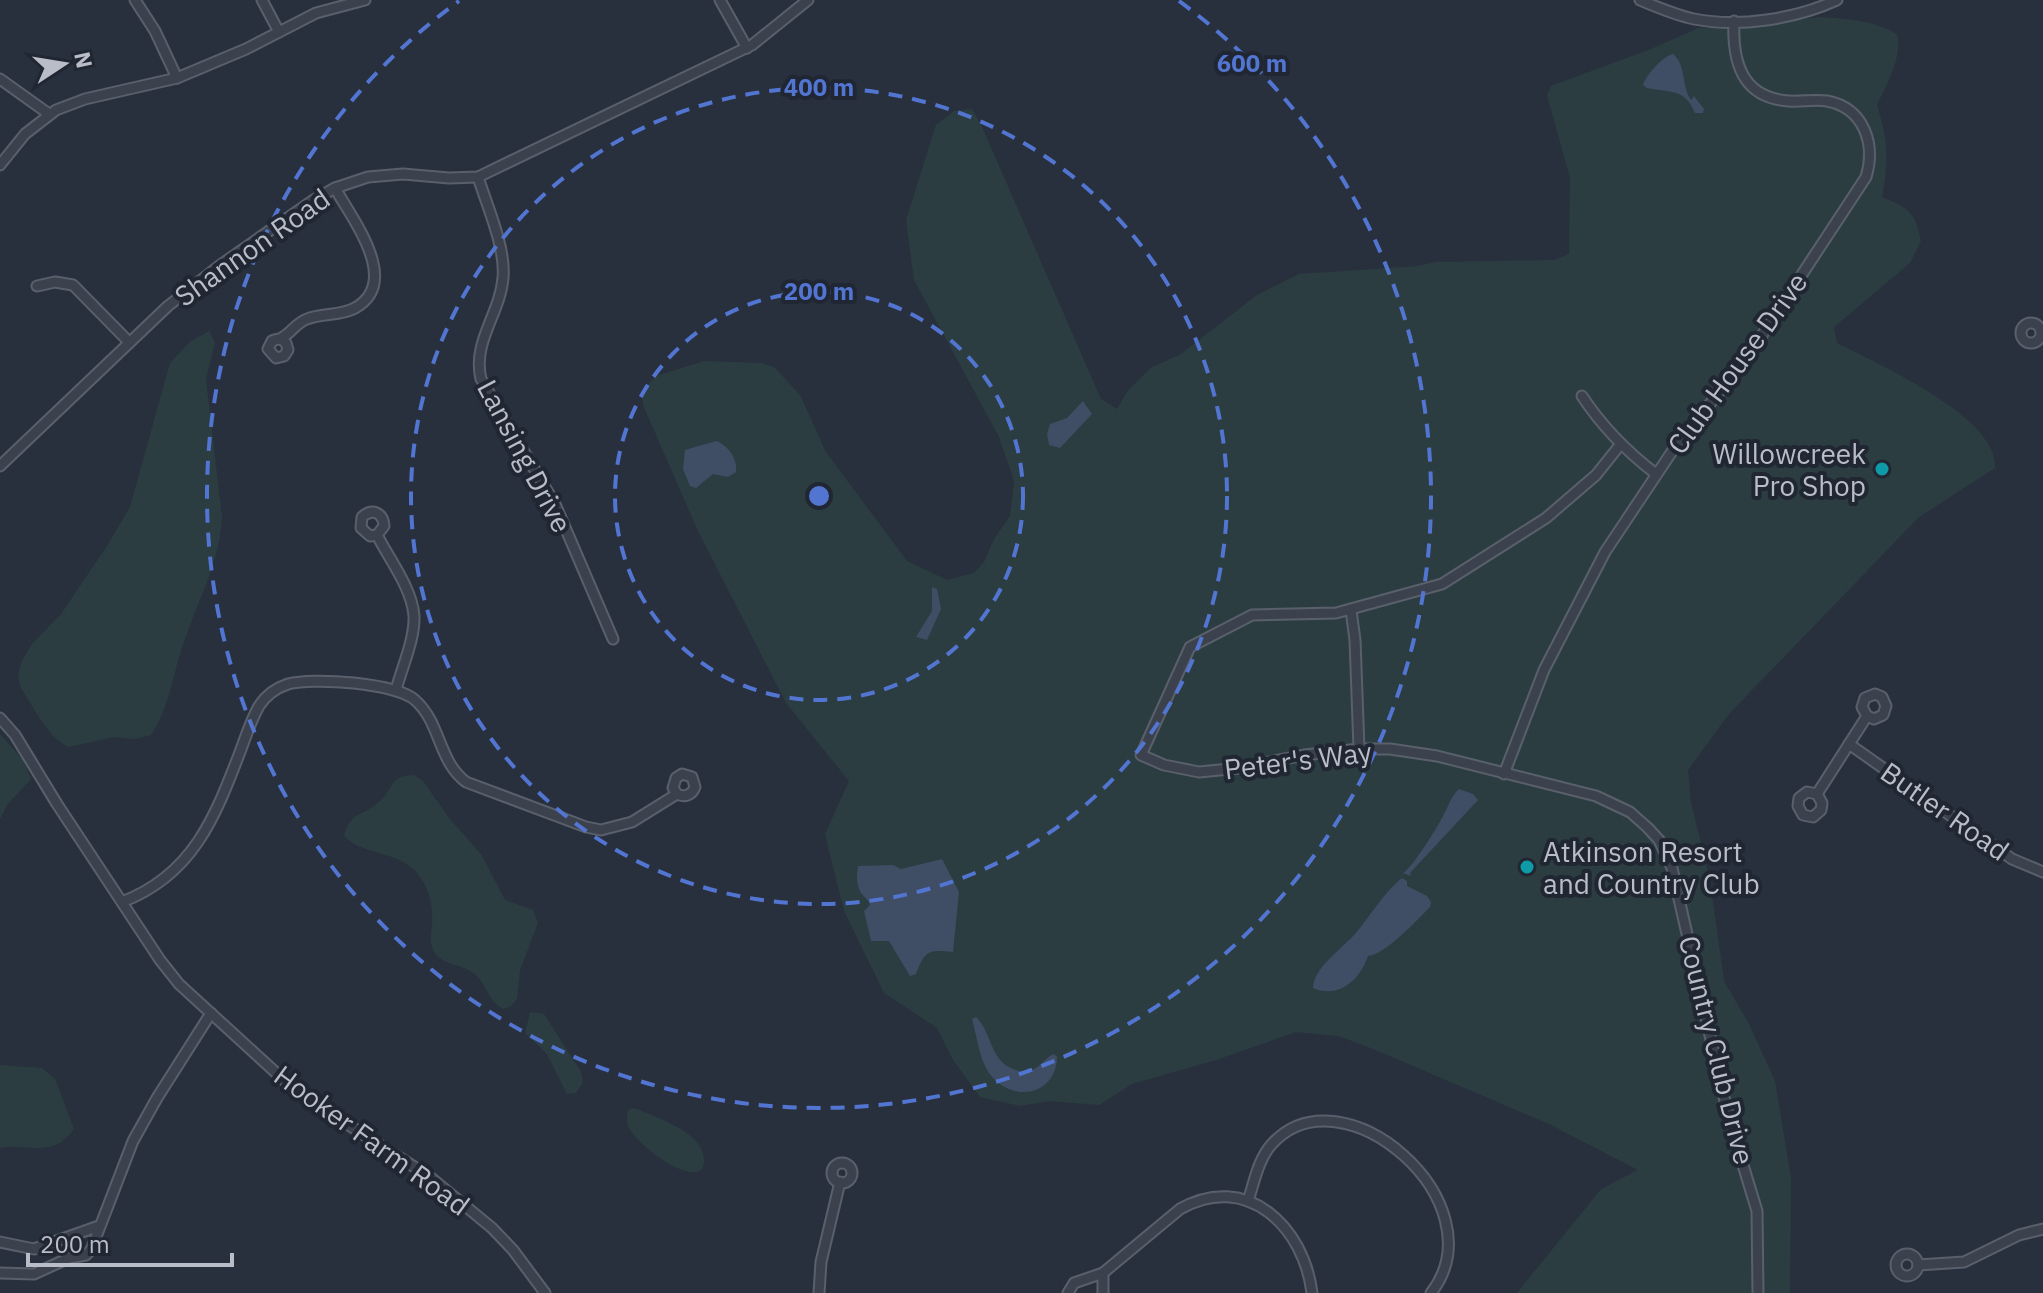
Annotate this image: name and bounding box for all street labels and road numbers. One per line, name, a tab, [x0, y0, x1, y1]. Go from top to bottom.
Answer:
street label: Shannon Road	[167, 180, 337, 314]
street label: Club House Drive	[1659, 265, 1815, 461]
street label: Lansing Drive	[469, 373, 581, 539]
street label: Peter's Way	[1222, 733, 1374, 787]
street label: Butler Road	[1874, 753, 2016, 869]
street label: Country Club Drive	[1671, 932, 1763, 1168]
street label: Hooker Farm Road	[267, 1057, 477, 1223]

